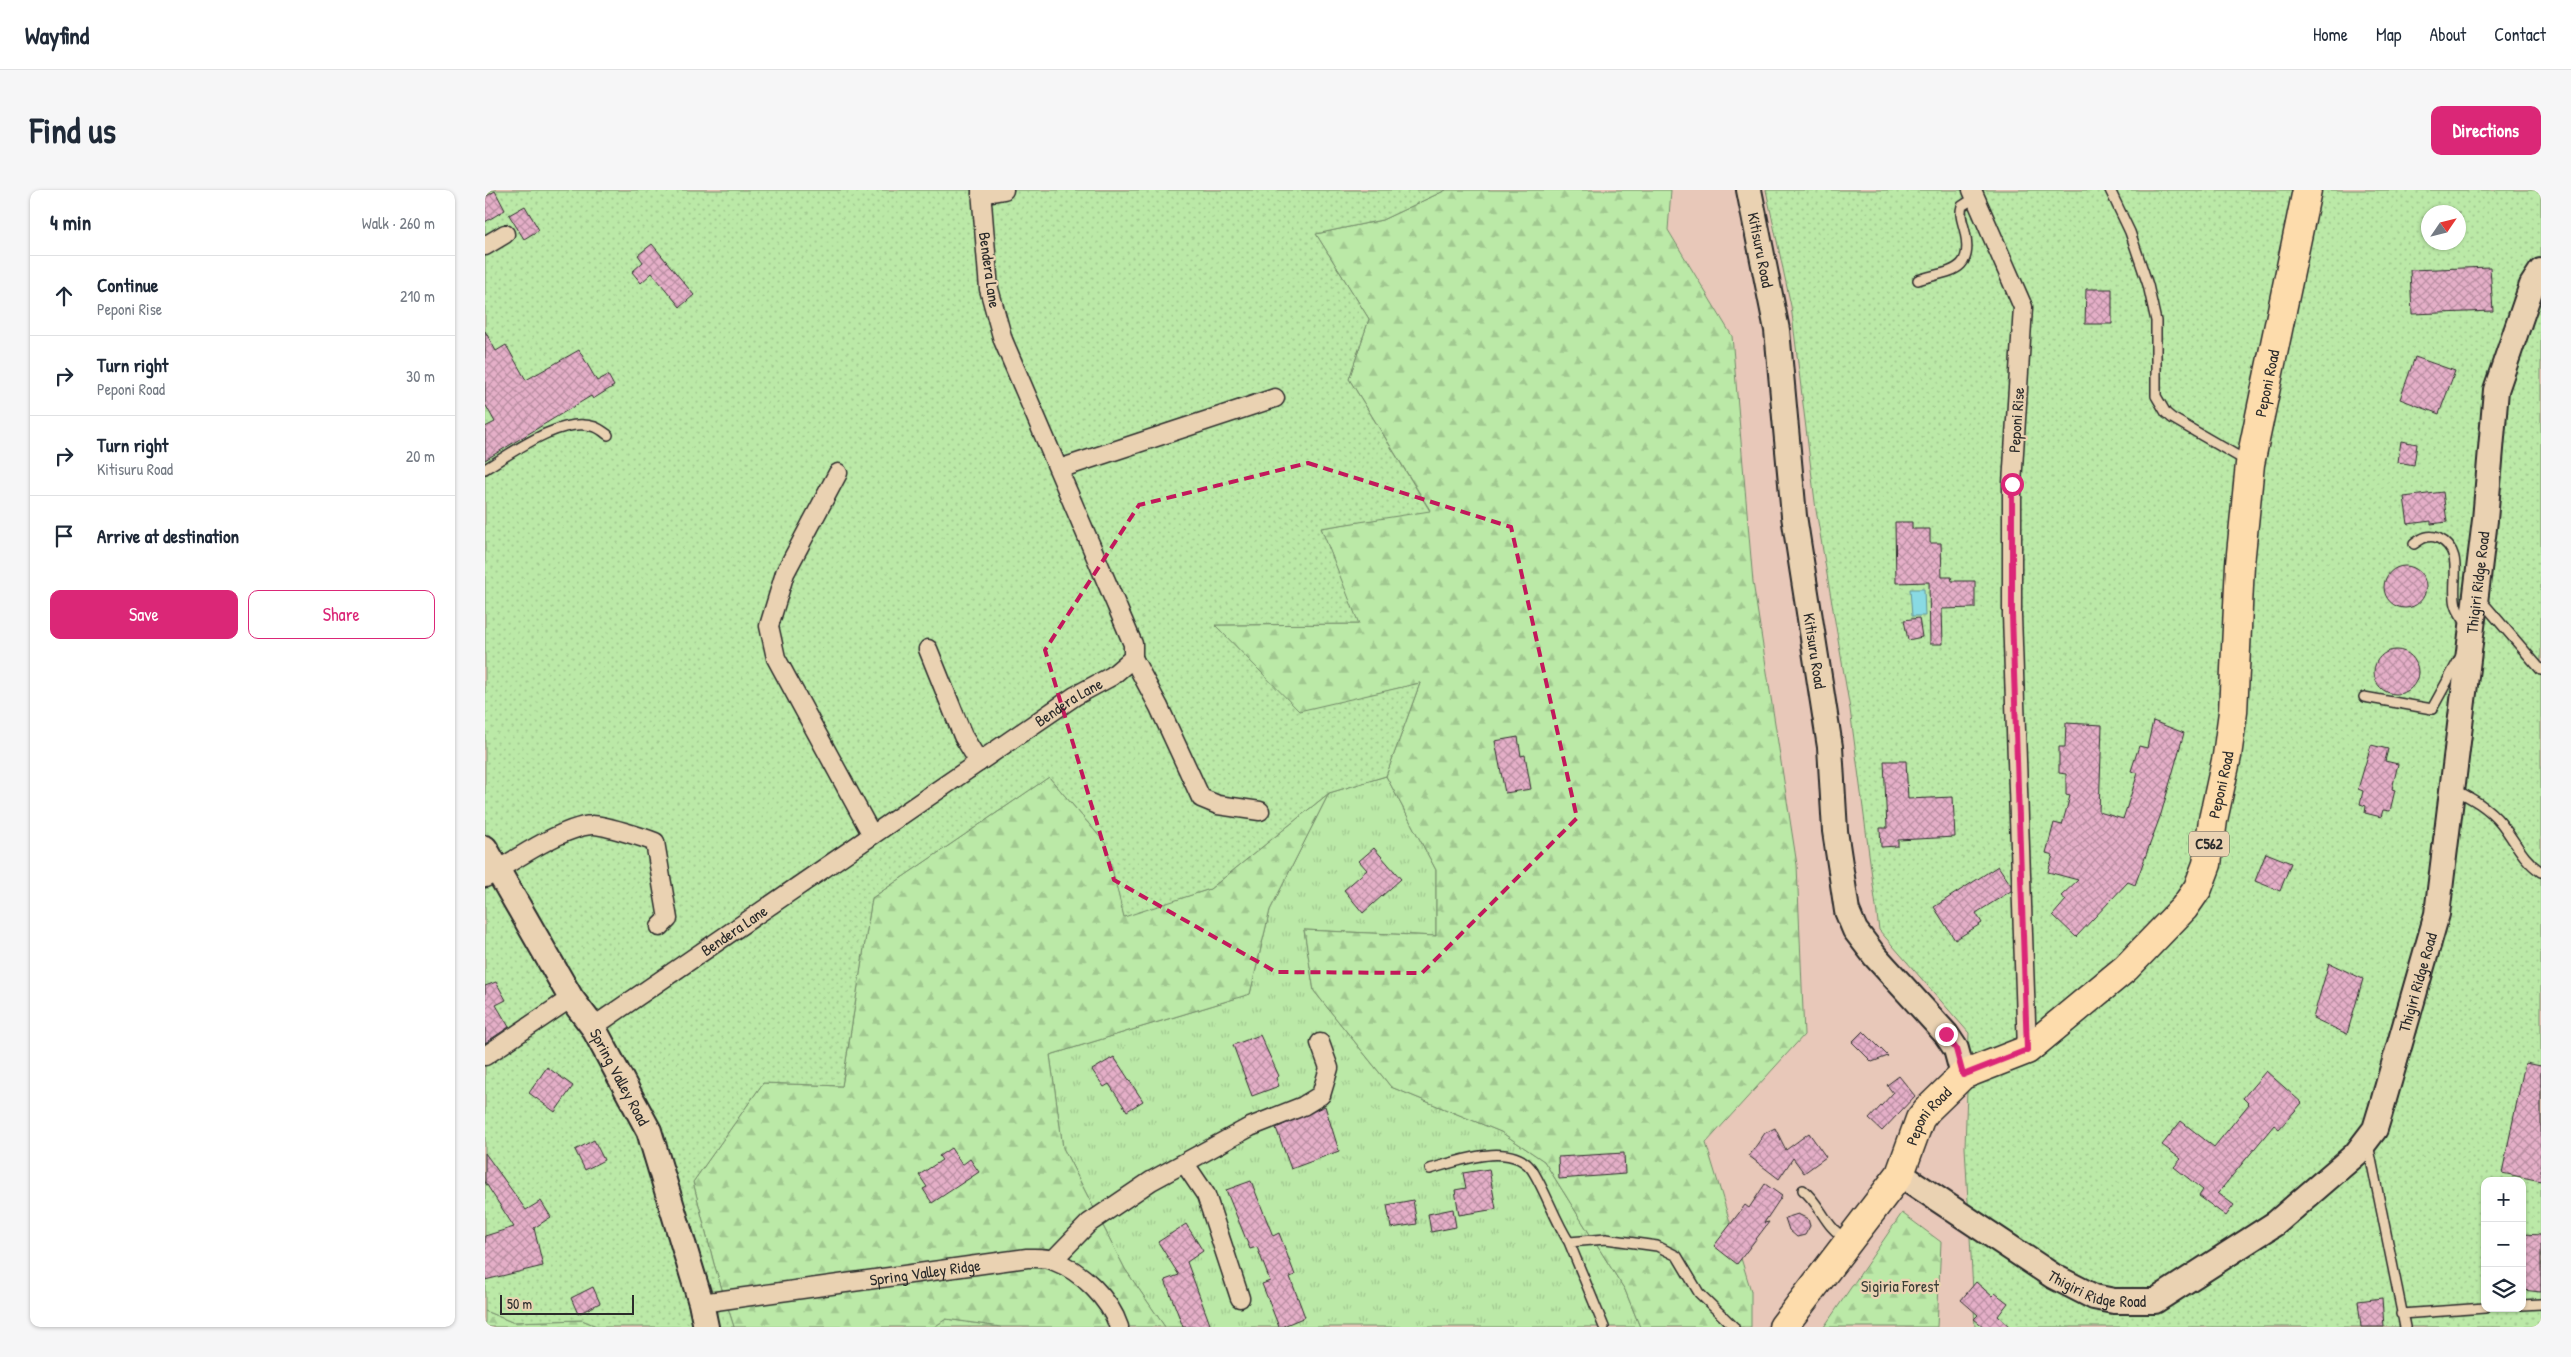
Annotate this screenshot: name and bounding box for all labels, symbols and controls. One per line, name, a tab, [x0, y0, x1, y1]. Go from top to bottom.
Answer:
text: Wayfind	[25, 19, 89, 51]
text: Home	[2313, 22, 2348, 47]
text: Map	[2376, 22, 2401, 47]
text: About	[2429, 22, 2466, 47]
text: Contact	[2494, 22, 2546, 47]
button: Directions	[2431, 106, 2541, 155]
text: Find us	[30, 107, 116, 154]
north arrow	[2421, 205, 2466, 250]
text: 4 min	[50, 208, 91, 237]
street label: Kitisuru Road	[1743, 210, 1779, 289]
text: Walk · 260 m	[362, 212, 435, 234]
street label: Bendera Lane	[974, 231, 1006, 310]
text: Continue	[97, 272, 158, 298]
icon: ahead	[50, 282, 78, 310]
text: 210 m	[400, 285, 435, 307]
text: Peponi Rise	[97, 298, 162, 320]
street label: Peponi Road	[2249, 348, 2285, 419]
text: Turn right	[97, 352, 168, 378]
icon: right	[50, 362, 78, 390]
text: 30 m	[406, 365, 435, 387]
text: Peponi Road	[97, 378, 165, 400]
street label: Peponi Rise	[2003, 386, 2029, 453]
text: Turn right	[97, 432, 168, 458]
icon: right	[50, 442, 78, 470]
text: 20 m	[406, 445, 435, 467]
text: Kitisuru Road	[97, 458, 173, 480]
route start	[2001, 473, 2024, 496]
icon: arrive	[50, 522, 78, 550]
text: Arrive at destination	[97, 523, 239, 549]
street label: Thigiri Ridge Road	[2460, 530, 2494, 635]
button: Save	[50, 590, 238, 639]
button: Share	[248, 590, 435, 639]
street label: Kitisuru Road	[1798, 611, 1832, 690]
street label: Bendera Lane	[1030, 672, 1107, 732]
street label: Peponi Road	[2203, 750, 2239, 820]
road number: C562	[2189, 832, 2229, 856]
street label: Bendera Lane	[696, 899, 772, 961]
street label: Thigiri Ridge Road	[2393, 930, 2442, 1035]
route end	[1935, 1023, 1958, 1046]
street label: Spring Valley Road	[585, 1024, 655, 1129]
street label: Peponi Road	[1900, 1082, 1956, 1148]
map controls	[2481, 1177, 2526, 1312]
button: +	[2481, 1177, 2526, 1222]
button: −	[2481, 1222, 2526, 1267]
street label: Spring Valley Ridge	[868, 1253, 982, 1291]
street label: Thigiri Ridge Road	[2043, 1265, 2146, 1312]
button: layers	[2481, 1267, 2526, 1312]
park label: Sigiria Forest	[1861, 1275, 1939, 1297]
scale bar	[500, 1292, 634, 1315]
text: 50 m	[507, 1294, 532, 1313]

